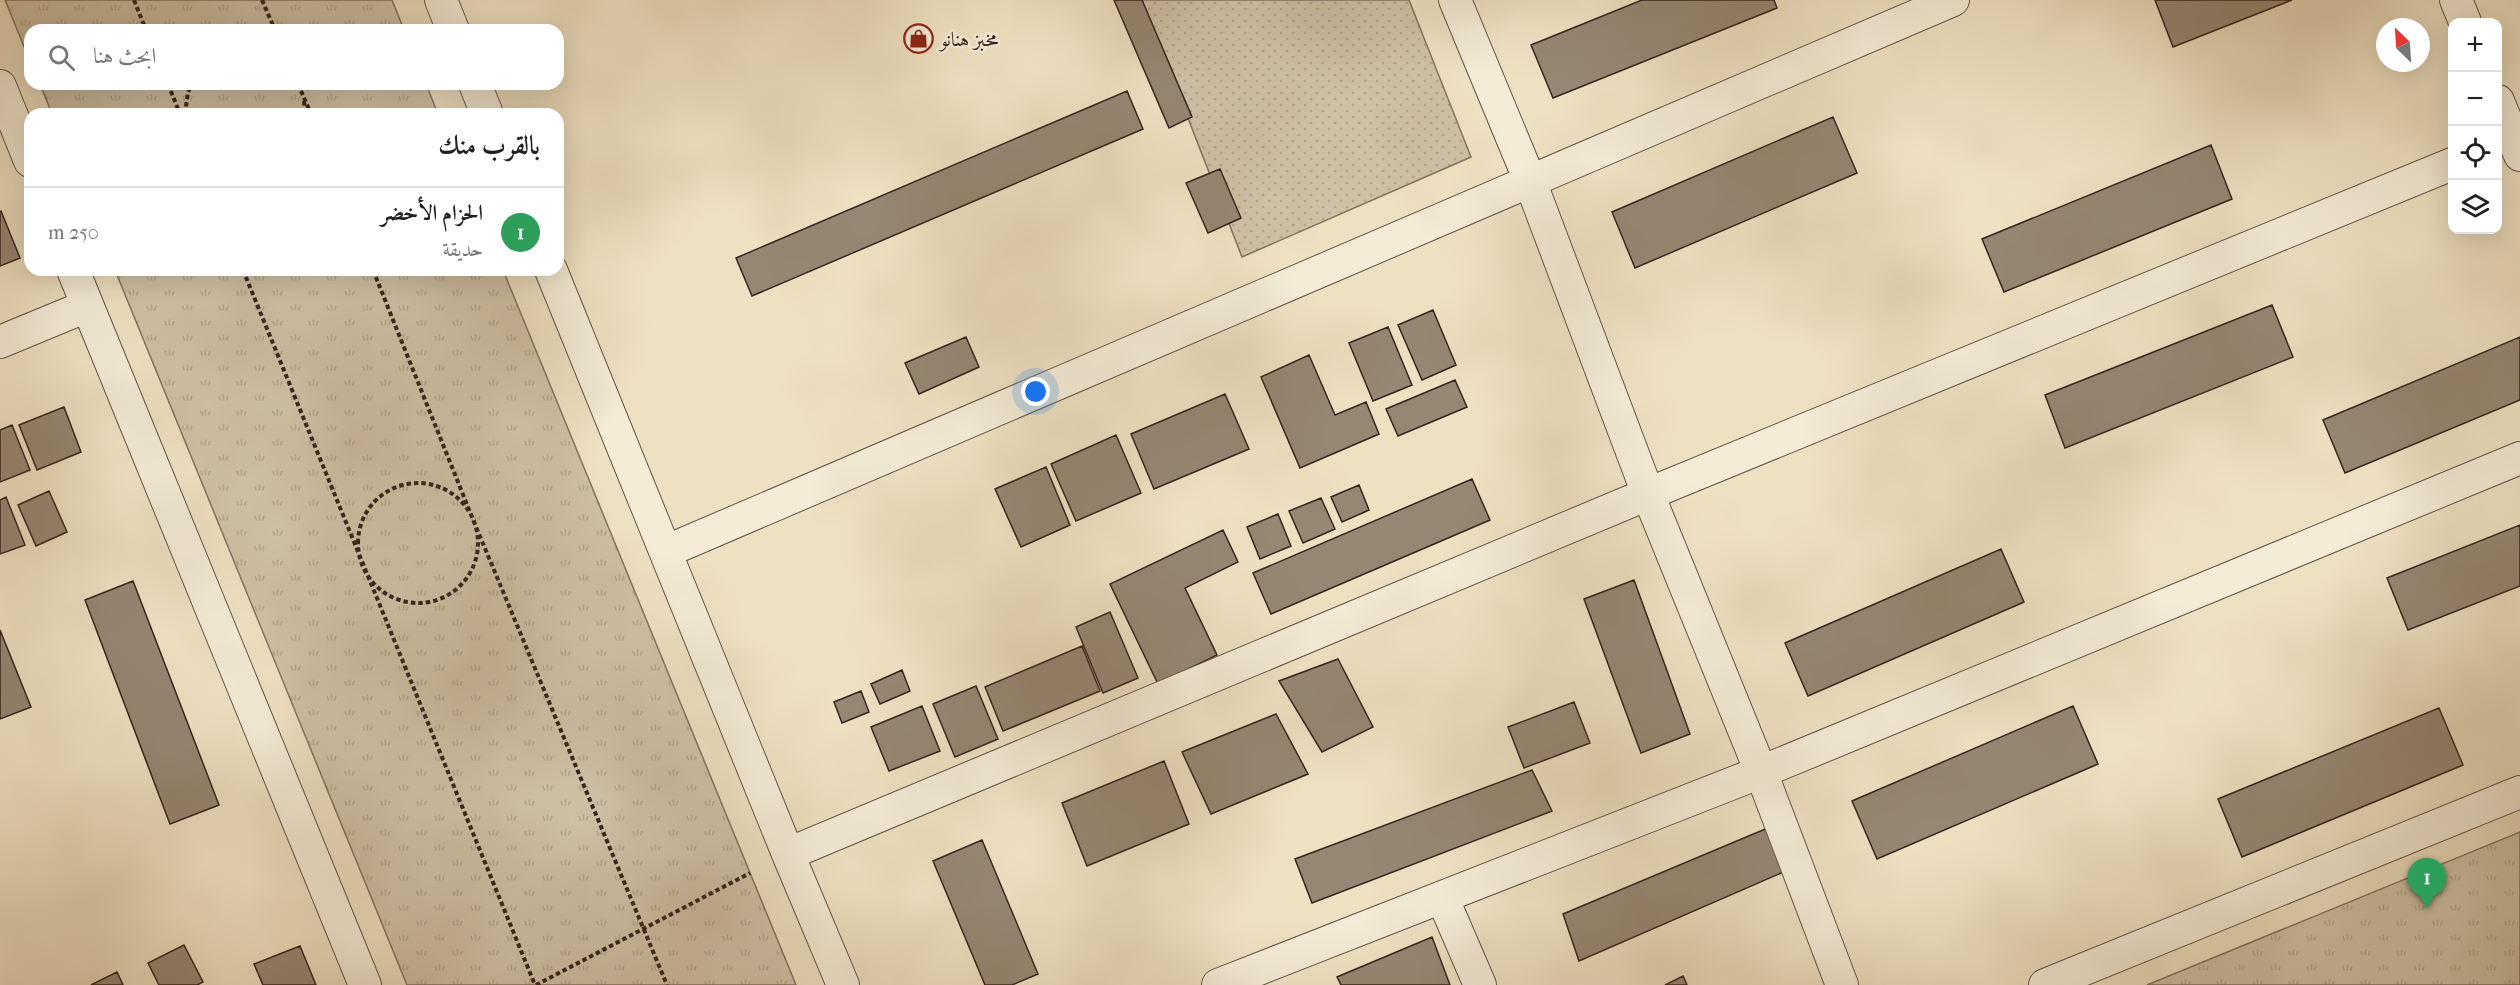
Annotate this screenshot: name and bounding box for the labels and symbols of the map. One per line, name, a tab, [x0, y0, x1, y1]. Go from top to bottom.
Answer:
north arrow	[2376, 18, 2430, 72]
shop icon: مخبز هنانو	[903, 23, 935, 55]
place label: مخبز هنانو	[938, 28, 998, 52]
your location	[1021, 377, 1050, 406]
pin: 1	[2408, 858, 2446, 908]

